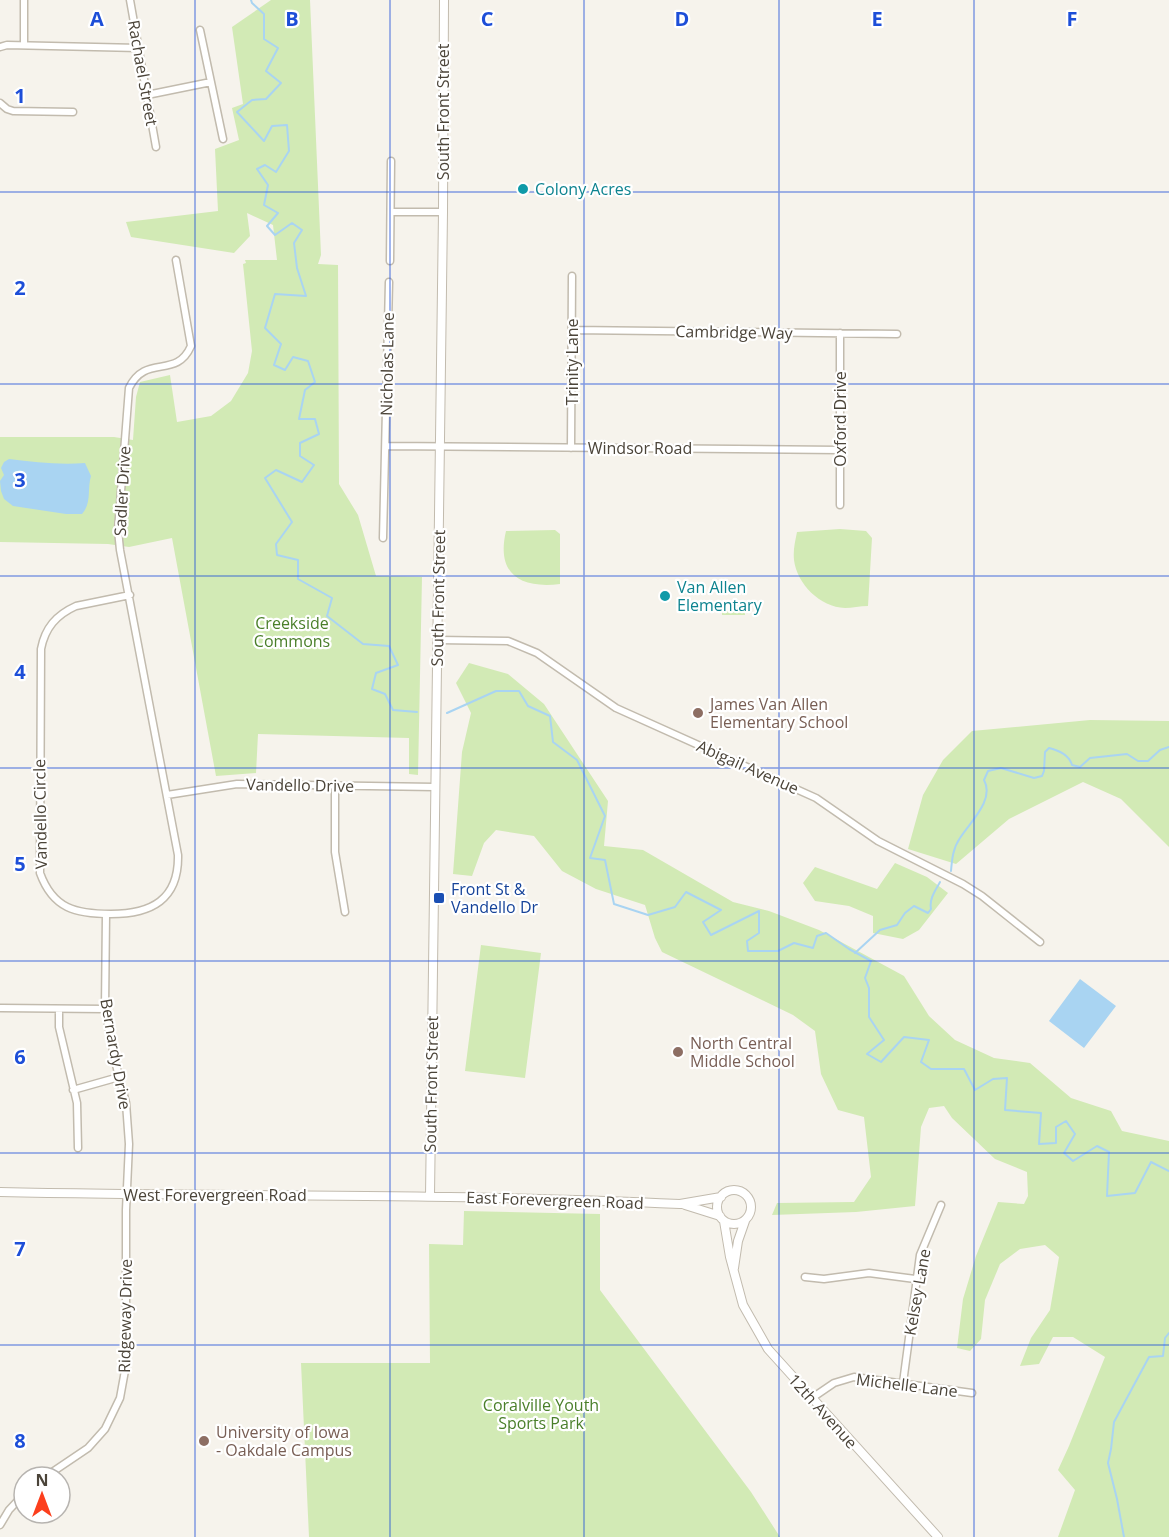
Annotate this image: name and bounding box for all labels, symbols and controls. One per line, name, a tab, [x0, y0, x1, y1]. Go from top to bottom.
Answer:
text: A	[90, 5, 104, 32]
text: B	[285, 5, 299, 32]
text: C	[481, 5, 494, 32]
text: D	[675, 5, 689, 32]
text: E	[871, 5, 883, 32]
text: F	[1067, 5, 1077, 32]
street label: Rachael Street	[123, 18, 163, 128]
street label: South Front Street	[432, 43, 454, 180]
text: 1	[14, 82, 26, 109]
place label: Colony Acres	[535, 178, 631, 200]
marker: Colony Acres	[516, 182, 530, 196]
text: 2	[14, 274, 26, 301]
street label: Nicholas Lane	[375, 312, 399, 416]
street label: Trinity Lane	[561, 318, 583, 406]
street label: Cambridge Way	[675, 320, 794, 344]
street label: Oxford Drive	[829, 371, 851, 467]
street label: Windsor Road	[588, 437, 692, 459]
street label: Sadler Drive	[109, 445, 135, 537]
text: 3	[14, 466, 26, 493]
street label: South Front Street	[426, 529, 450, 667]
place label: Van Allen Elementary	[677, 576, 763, 616]
marker: Van Allen Elementary	[658, 589, 672, 603]
park label: Creekside Commons	[254, 612, 330, 652]
text: 4	[14, 658, 26, 685]
place label: James Van Allen Elementary School	[708, 693, 848, 733]
marker: James Van Allen Elementary School	[691, 706, 705, 720]
street label: Abigail Avenue	[694, 735, 802, 799]
street label: Vandello Circle	[28, 759, 52, 869]
street label: Vandello Drive	[246, 773, 354, 797]
text: 5	[14, 850, 26, 877]
place label: Front St & Vandello Dr	[451, 878, 538, 918]
marker: Front St & Vandello Dr	[432, 891, 446, 905]
street label: Bernardy Drive	[95, 997, 137, 1111]
street label: South Front Street	[419, 1015, 443, 1153]
place label: North Central Middle School	[690, 1032, 795, 1072]
text: 6	[14, 1043, 26, 1070]
marker: North Central Middle School	[671, 1045, 685, 1059]
street label: West Forevergreen Road	[123, 1184, 307, 1206]
street label: East Forevergreen Road	[466, 1186, 644, 1214]
text: 7	[14, 1235, 26, 1262]
street label: Kelsey Lane	[899, 1247, 935, 1337]
street label: Ridgeway Drive	[113, 1259, 137, 1373]
street label: Michelle Lane	[855, 1368, 959, 1402]
street label: 12th Avenue	[783, 1369, 863, 1453]
park label: Coralville Youth Sports Park	[483, 1394, 599, 1434]
place label: University of Iowa - Oakdale Campus	[216, 1421, 352, 1461]
text: 8	[14, 1427, 26, 1454]
marker: University of Iowa - Oakdale Campus	[197, 1434, 211, 1448]
north arrow	[12, 1465, 72, 1525]
text: N	[35, 1469, 49, 1491]

